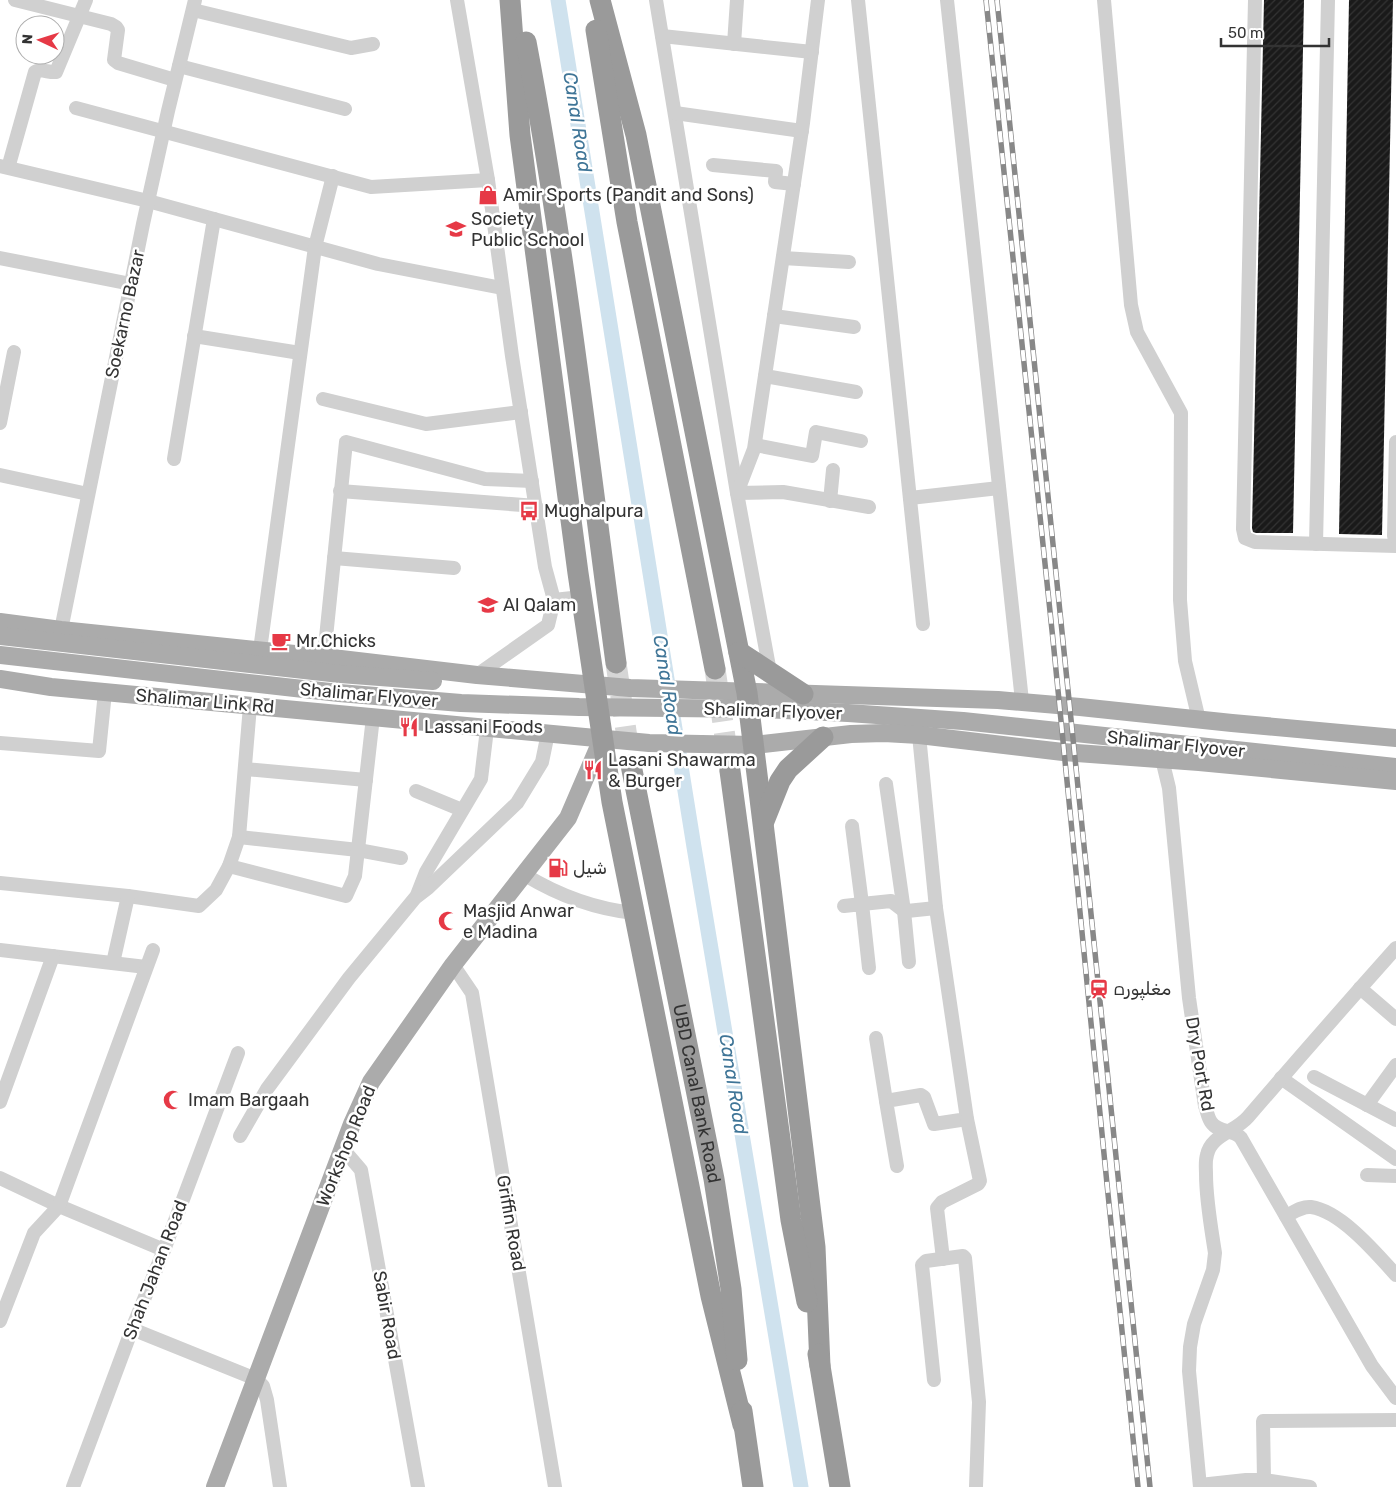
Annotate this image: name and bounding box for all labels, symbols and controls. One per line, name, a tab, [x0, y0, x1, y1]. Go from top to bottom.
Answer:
north arrow	[15, 15, 65, 65]
scale bar	[1221, 15, 1328, 47]
text: 50 m	[1228, 24, 1263, 42]
text: N	[19, 34, 36, 45]
water label: Canal Road	[558, 70, 597, 175]
shop icon: Amir Sports (Pandit and Sons)	[477, 184, 499, 206]
place label: Amir Sports (Pandit and Sons)	[503, 184, 754, 206]
place label: Society Public School	[471, 208, 584, 251]
school or university icon: Society Public School	[445, 218, 467, 240]
street label: Soekarno Bazar	[101, 247, 149, 380]
bus stop icon: Mughalpura	[518, 500, 540, 522]
place label: Mughalpura	[544, 500, 643, 522]
school or university icon: Al Qalam	[477, 594, 499, 616]
place label: Al Qalam	[503, 594, 576, 616]
cafe icon: Mr.Chicks	[270, 630, 292, 652]
place label: Mr.Chicks	[296, 630, 376, 652]
water label: Canal Road	[648, 633, 687, 738]
street label: Shalimar Flyover	[299, 678, 439, 712]
street label: Shalimar Link Rd	[135, 684, 275, 718]
street label: Shalimar Flyover	[703, 698, 843, 724]
restaurant icon: Lassani Foods	[398, 716, 420, 738]
place label: Lassani Foods	[424, 716, 543, 738]
street label: Shalimar Flyover	[1106, 726, 1246, 762]
place label: Lasani Shawarma & Burger	[608, 749, 756, 792]
restaurant icon: Lasani Shawarma & Burger	[582, 759, 604, 781]
fuel station icon: شیل	[547, 857, 569, 879]
place label: شیل	[573, 857, 607, 879]
place label: Masjid Anwar e Madina	[463, 900, 574, 943]
mosque icon: Masjid Anwar e Madina	[437, 910, 459, 932]
station icon: مغلپورہ	[1088, 978, 1110, 1000]
place label: مغلپورہ	[1114, 978, 1171, 1001]
street label: UBD Canal Bank Road	[668, 1002, 726, 1185]
street label: Dry Port Rd	[1181, 1015, 1219, 1113]
water label: Canal Road	[714, 1032, 753, 1137]
street label: Workshop Road	[312, 1082, 380, 1210]
mosque icon: Imam Bargaah	[162, 1089, 184, 1111]
place label: Imam Bargaah	[188, 1089, 309, 1111]
street label: Griffin Road	[492, 1173, 530, 1273]
street label: Shah Jahan Road	[118, 1197, 192, 1343]
street label: Sabir Road	[368, 1269, 406, 1361]

